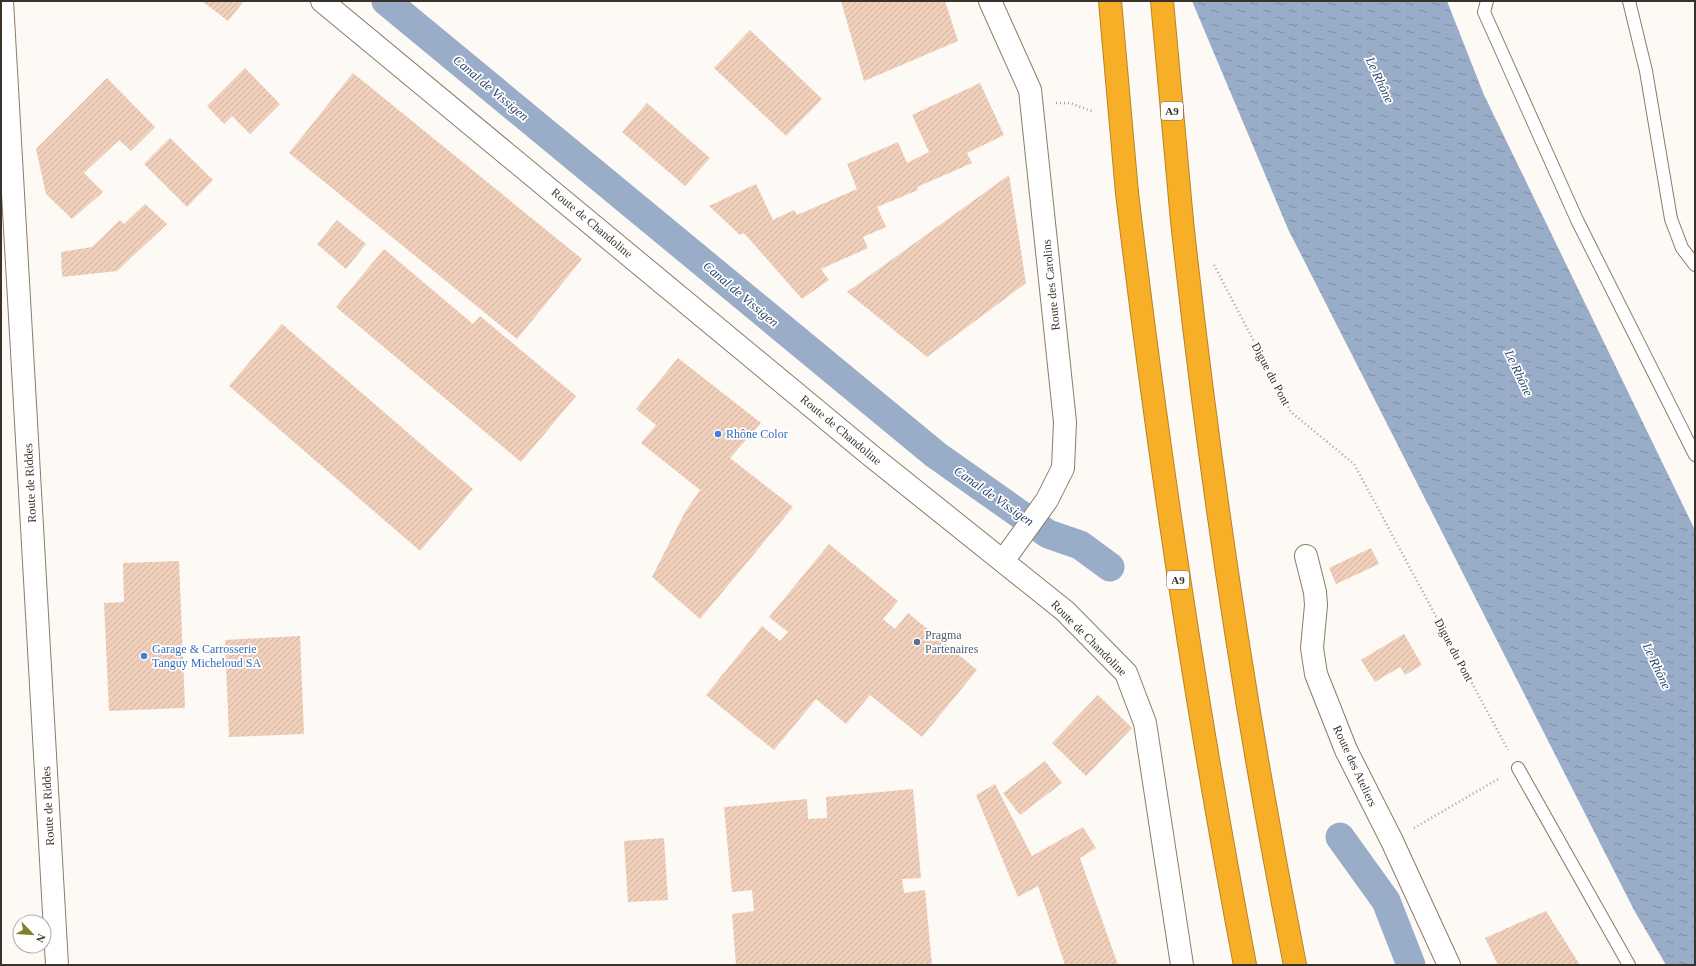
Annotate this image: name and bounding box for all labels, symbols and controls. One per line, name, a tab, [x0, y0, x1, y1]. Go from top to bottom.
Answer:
water label: Canal de Vissigen	[450, 52, 532, 124]
water label: Le Rhône	[1362, 54, 1397, 106]
road number: A9	[1161, 102, 1183, 120]
street label: Route de Chandoline	[549, 185, 635, 261]
street label: Route des Carolins	[1039, 239, 1063, 331]
water label: Canal de Vissigen	[700, 258, 782, 330]
street label: Digue du Pont	[1249, 340, 1294, 408]
water label: Le Rhône	[1501, 347, 1536, 399]
street label: Route de Chandoline	[798, 392, 884, 468]
place label: Rhône Color	[726, 427, 788, 441]
marker: Rhône Color	[713, 429, 723, 439]
street label: Route de Riddes	[21, 443, 39, 523]
water label: Canal de Vissigen	[951, 463, 1037, 529]
road number: A9	[1167, 571, 1189, 589]
street label: Route de Chandoline	[1048, 597, 1130, 679]
street label: Digue du Pont	[1432, 616, 1477, 684]
place label: Pragma Partenaires	[925, 628, 979, 656]
marker: Pragma Partenaires	[912, 637, 922, 647]
water label: Le Rhône	[1639, 640, 1674, 692]
place label: Garage & Carrosserie Tanguy Micheloud SA	[152, 642, 261, 670]
marker: Garage & Carrosserie Tanguy Micheloud SA	[139, 651, 149, 661]
street label: Route des Ateliers	[1330, 723, 1380, 809]
street label: Route de Riddes	[39, 766, 57, 846]
north arrow	[12, 914, 52, 954]
text: N	[34, 932, 48, 944]

